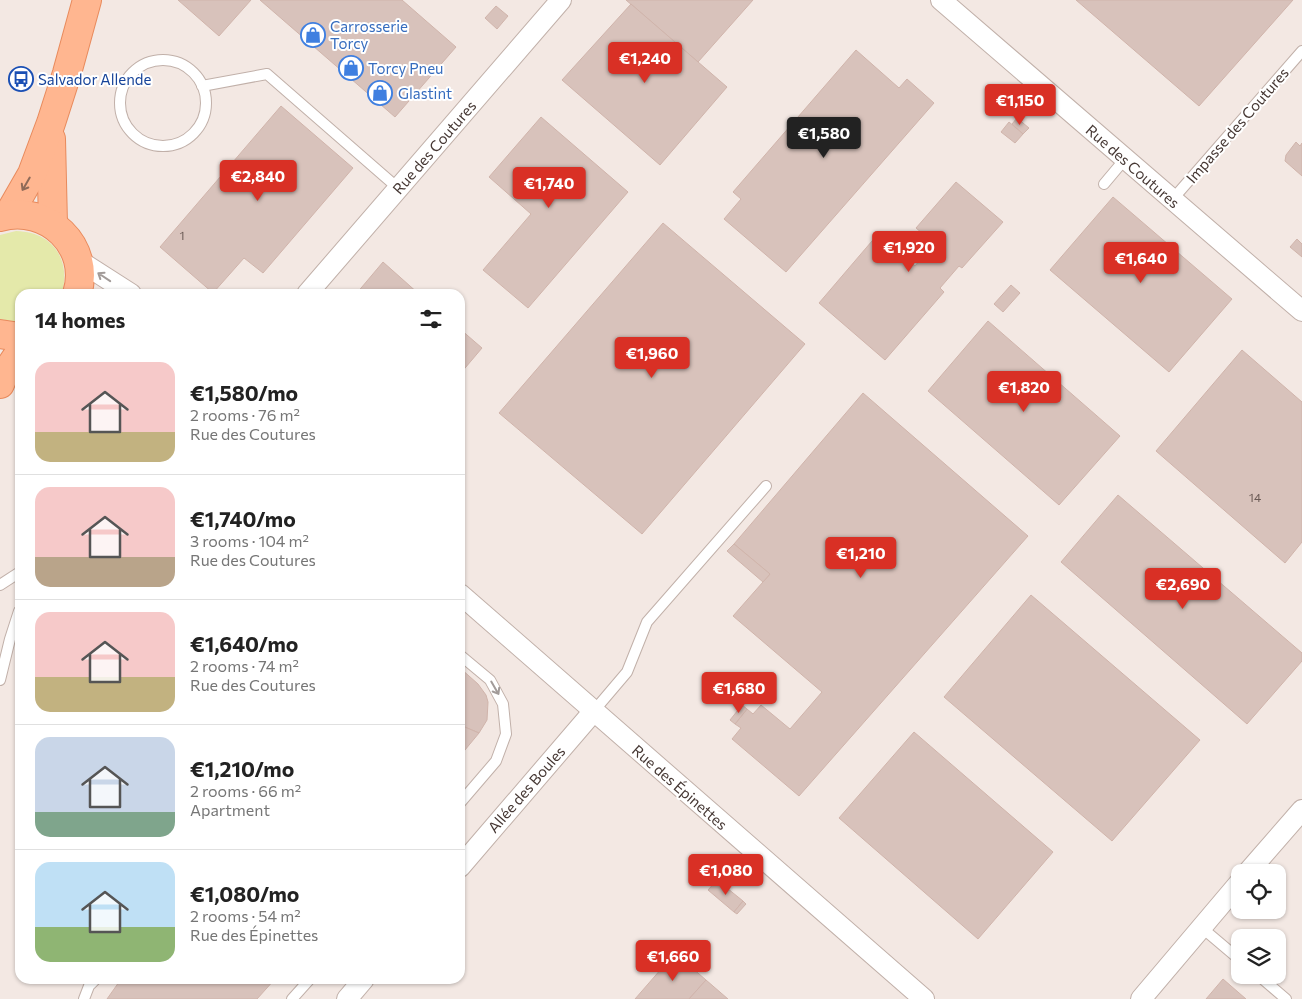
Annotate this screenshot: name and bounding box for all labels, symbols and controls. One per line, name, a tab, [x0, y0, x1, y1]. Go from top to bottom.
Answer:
place label: Carrosserie Torcy	[330, 17, 408, 52]
shop icon: Carrosserie Torcy	[300, 22, 326, 48]
pin: €1,240	[604, 42, 686, 84]
text: €1,240	[619, 48, 671, 67]
shop icon: Torcy Pneu	[338, 55, 364, 81]
place label: Torcy Pneu	[368, 59, 444, 77]
street label: Impasse des Coutures	[1182, 63, 1292, 186]
bus stop icon: Salvador Allende	[8, 66, 34, 92]
place label: Salvador Allende	[38, 70, 151, 88]
shop icon: Glastint	[367, 80, 393, 106]
place label: Glastint	[398, 84, 452, 102]
pin: €1,150	[979, 84, 1061, 126]
text: €1,150	[996, 90, 1044, 109]
street label: Rue des Coutures	[388, 96, 480, 197]
pin: €1,580	[783, 116, 865, 159]
street label: Rue des Coutures	[1083, 120, 1184, 212]
text: €1,580	[798, 123, 850, 142]
pin: €2,840	[217, 160, 299, 202]
text: €2,840	[231, 166, 285, 185]
pin: €1,740	[508, 166, 590, 209]
text: €1,740	[524, 173, 574, 192]
one-way arrow	[21, 176, 31, 191]
house number: 1	[179, 228, 185, 242]
pin: €1,920	[868, 230, 950, 273]
text: €1,920	[883, 237, 935, 256]
pin: €1,640	[1100, 242, 1182, 284]
text: €1,640	[1115, 248, 1167, 267]
one-way arrow	[98, 272, 112, 282]
icon: filters	[417, 305, 445, 333]
text: 14 homes	[35, 307, 125, 332]
pin: €1,960	[611, 336, 693, 379]
text: €1,960	[626, 343, 678, 362]
pin: €1,820	[983, 370, 1065, 413]
text: €1,820	[998, 377, 1050, 396]
text: €1,580/mo	[190, 380, 298, 405]
icon: home	[75, 382, 135, 442]
text: 2 rooms · 76 m²	[190, 405, 300, 424]
text: Rue des Coutures	[190, 424, 316, 443]
house number: 14	[1249, 490, 1261, 504]
text: €1,740/mo	[190, 506, 296, 531]
icon: home	[75, 507, 135, 567]
text: 3 rooms · 104 m²	[190, 531, 309, 550]
pin: €1,210	[820, 536, 902, 579]
text: €1,210	[836, 543, 886, 562]
text: Rue des Coutures	[190, 550, 316, 569]
pin: €2,690	[1142, 568, 1224, 610]
text: €2,690	[1156, 574, 1210, 593]
text: €1,640/mo	[190, 631, 298, 656]
icon: home	[75, 632, 135, 692]
text: 2 rooms · 74 m²	[190, 656, 299, 675]
pin: €1,680	[698, 672, 780, 714]
text: Rue des Coutures	[190, 675, 316, 694]
text: €1,680	[713, 678, 765, 697]
one-way arrow	[490, 681, 500, 695]
street label: Rue des Épinettes	[629, 740, 732, 833]
street label: Allée des Boules	[484, 742, 568, 836]
text: €1,210/mo	[190, 756, 294, 781]
icon: home	[75, 757, 135, 817]
text: 2 rooms · 66 m²	[190, 781, 301, 800]
text: Apartment	[190, 800, 270, 819]
pin: €1,080	[685, 854, 767, 896]
text: €1,080	[699, 860, 753, 879]
map controls	[1231, 864, 1286, 984]
button: locate	[1231, 864, 1286, 919]
text: €1,080/mo	[190, 881, 299, 906]
icon: home	[75, 882, 135, 942]
text: 2 rooms · 54 m²	[190, 906, 301, 925]
text: Rue des Épinettes	[190, 925, 318, 944]
button: layers	[1231, 929, 1286, 984]
pin: €1,660	[632, 940, 714, 982]
text: €1,660	[647, 946, 699, 965]

